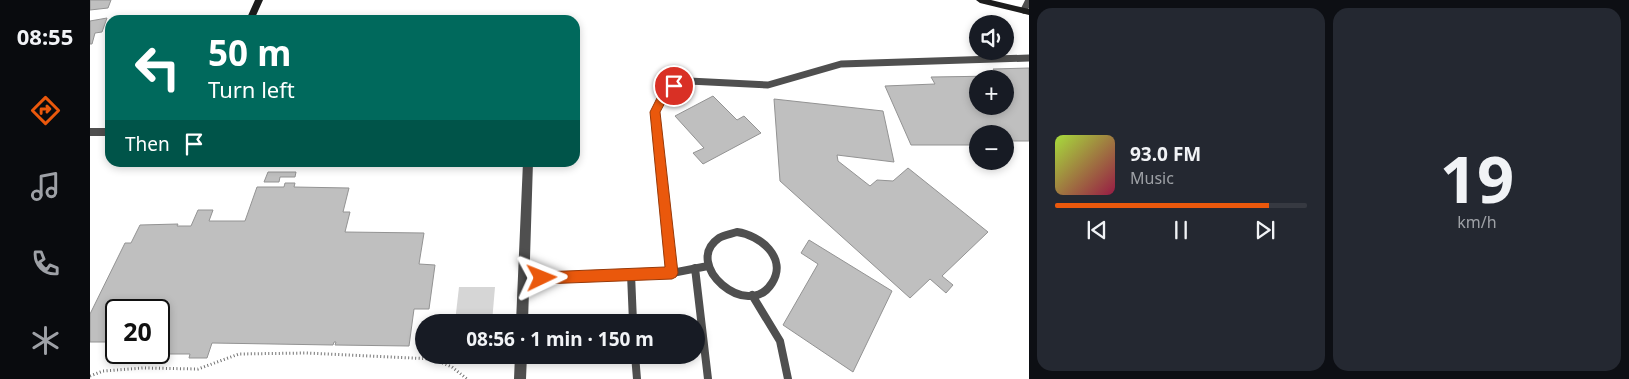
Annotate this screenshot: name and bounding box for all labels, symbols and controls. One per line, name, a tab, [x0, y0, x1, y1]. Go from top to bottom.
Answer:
map controls	[969, 15, 1014, 170]
button: sound	[969, 15, 1014, 60]
text: 08:55	[17, 21, 73, 51]
text: 50 m	[208, 29, 291, 76]
icon: left	[125, 35, 190, 100]
pin	[653, 65, 695, 107]
button: +	[969, 70, 1014, 115]
icon: arrive	[660, 72, 688, 100]
text: Turn left	[208, 74, 295, 104]
icon: directions	[28, 93, 63, 128]
button: −	[969, 125, 1014, 170]
icon: arrive	[180, 130, 208, 158]
text: Then	[125, 131, 170, 157]
text: 19	[1440, 134, 1514, 222]
text: 93.0 FM	[1130, 141, 1201, 167]
text: Music	[1130, 167, 1174, 189]
icon: music	[28, 169, 63, 204]
text: km/h	[1457, 211, 1497, 233]
icon: previous	[1083, 216, 1111, 244]
icon: pause	[1167, 216, 1195, 244]
icon: next	[1251, 216, 1279, 244]
icon: phone	[28, 246, 63, 281]
position arrow	[515, 251, 567, 303]
speed limit sign: 20	[105, 299, 170, 364]
icon: climate	[28, 323, 63, 358]
text: 08:56 · 1 min · 150 m	[466, 326, 654, 352]

